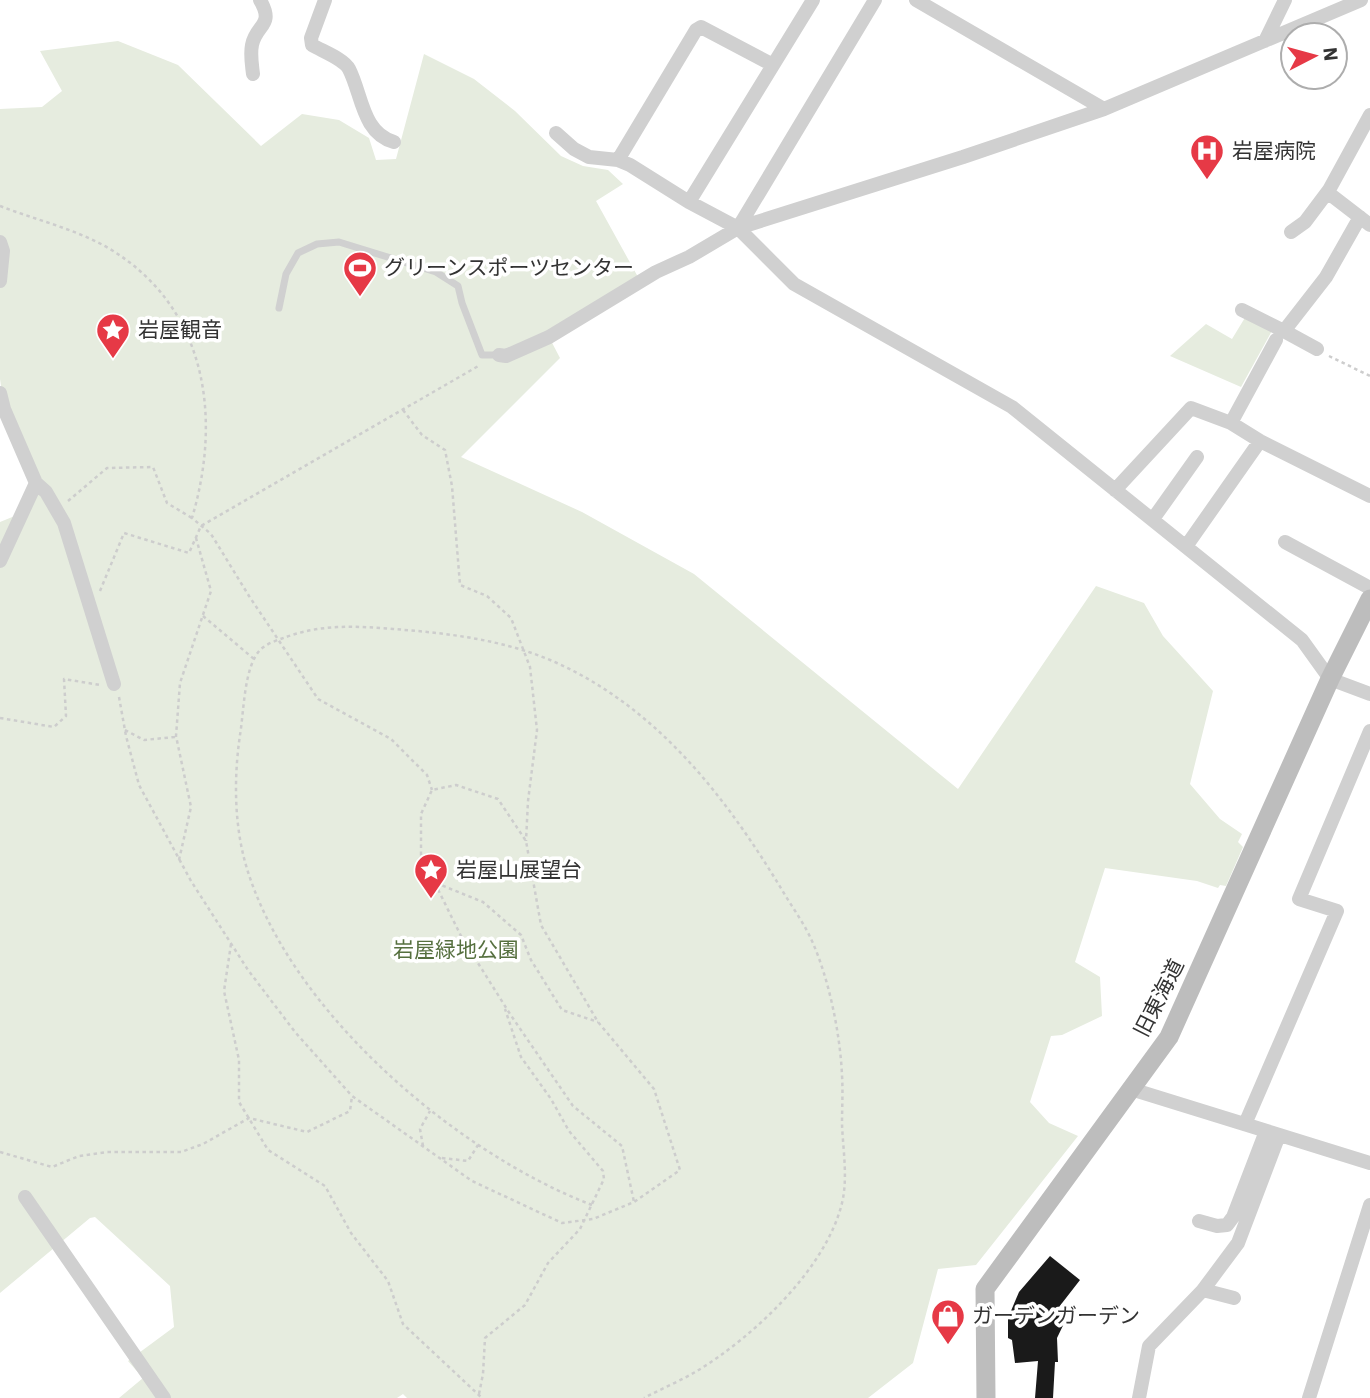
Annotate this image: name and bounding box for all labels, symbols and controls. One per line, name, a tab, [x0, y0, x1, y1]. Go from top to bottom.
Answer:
north arrow	[1279, 21, 1349, 91]
text: N	[1318, 46, 1344, 62]
hospital icon: 岩屋病院	[1188, 132, 1226, 181]
place label: 岩屋病院	[1232, 136, 1316, 164]
sports icon: グリーンスポーツセンター	[341, 249, 379, 298]
place label: グリーンスポーツセンター	[384, 253, 634, 281]
place icon: 岩屋観音	[94, 311, 132, 360]
place label: 岩屋観音	[138, 315, 222, 343]
place icon: 岩屋山展望台	[412, 851, 450, 900]
place label: 岩屋山展望台	[456, 855, 582, 883]
park label: 岩屋緑地公園	[393, 935, 519, 963]
street label: 旧東海道	[1127, 954, 1190, 1041]
shop icon: ガーデンガーデン	[929, 1297, 967, 1346]
place label: ガーデンガーデン	[972, 1301, 1140, 1329]

